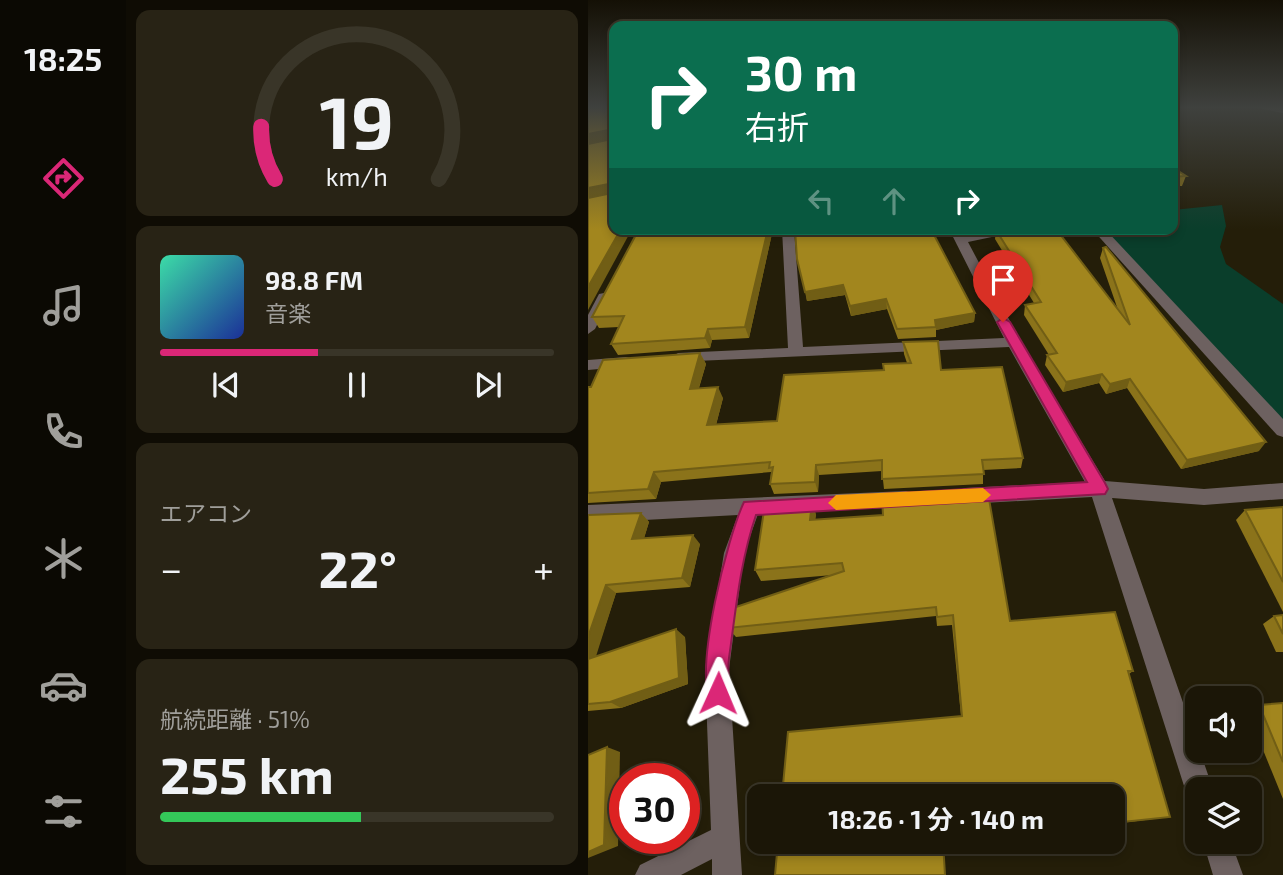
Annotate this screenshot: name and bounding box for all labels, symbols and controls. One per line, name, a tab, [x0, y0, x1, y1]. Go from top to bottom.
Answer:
text: 18:25	[24, 39, 102, 77]
text: 30 m	[745, 42, 857, 101]
icon: right	[630, 49, 721, 140]
text: 19	[320, 77, 394, 165]
text: 右折	[745, 107, 809, 145]
icon: directions	[39, 154, 88, 203]
text: km/h	[326, 161, 388, 191]
icon: left	[802, 182, 840, 220]
icon: ahead	[875, 182, 913, 220]
icon: right	[948, 182, 986, 220]
pin	[973, 250, 1033, 322]
icon: arrive	[984, 261, 1022, 299]
text: 98.8 FM	[265, 264, 363, 295]
icon: music	[39, 281, 88, 330]
text: 音楽	[265, 299, 311, 327]
icon: previous	[207, 366, 245, 404]
icon: pause	[338, 366, 376, 404]
icon: next	[469, 366, 507, 404]
icon: phone	[39, 407, 88, 456]
text: エアコン	[160, 499, 252, 527]
icon: climate	[39, 534, 88, 583]
text: 22°	[318, 536, 397, 598]
text: −	[160, 545, 182, 591]
text: +	[533, 545, 554, 591]
position arrow	[681, 656, 755, 730]
icon: car	[39, 661, 88, 710]
map controls	[1185, 686, 1262, 854]
button: sound	[1185, 686, 1262, 763]
text: 航続距離 · 51%	[160, 705, 310, 733]
text: 255 km	[160, 742, 334, 804]
speed limit sign: 30	[609, 763, 700, 854]
button: layers	[1185, 777, 1262, 854]
icon: filters	[39, 787, 88, 836]
text: 18:26 · 1 分 · 140 m	[828, 803, 1044, 834]

